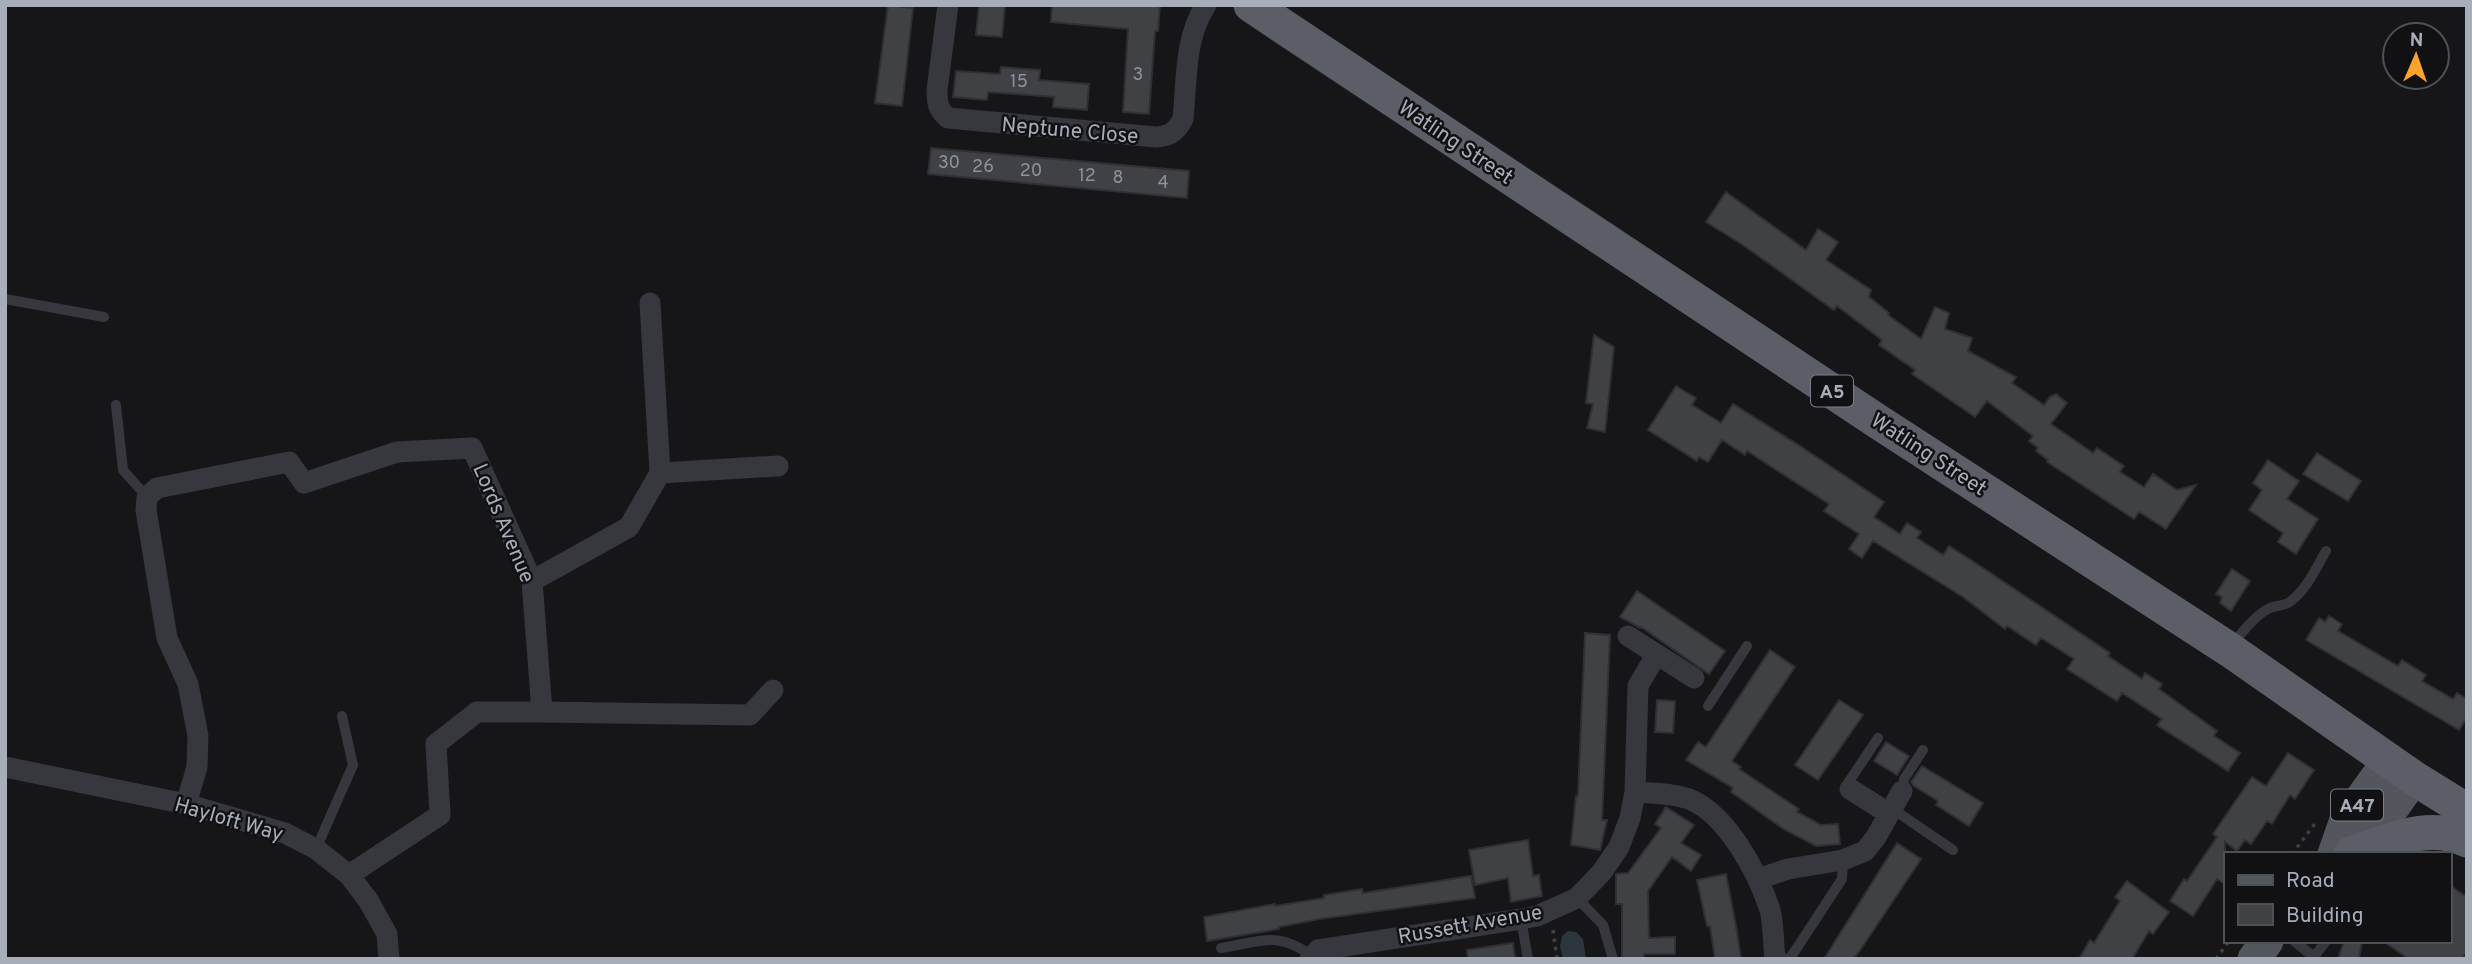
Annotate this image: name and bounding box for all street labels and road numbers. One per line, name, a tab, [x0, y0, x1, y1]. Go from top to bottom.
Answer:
street label: Watling Street	[1393, 95, 1518, 192]
street label: Neptune Close	[1000, 112, 1139, 151]
road number: A5	[1811, 376, 1853, 406]
street label: Watling Street	[1865, 408, 1991, 503]
street label: Lords Avenue	[465, 460, 540, 587]
road number: A47	[2331, 790, 2383, 820]
street label: Hayloft Way	[171, 792, 286, 849]
street label: Russett Avenue	[1396, 900, 1544, 951]

